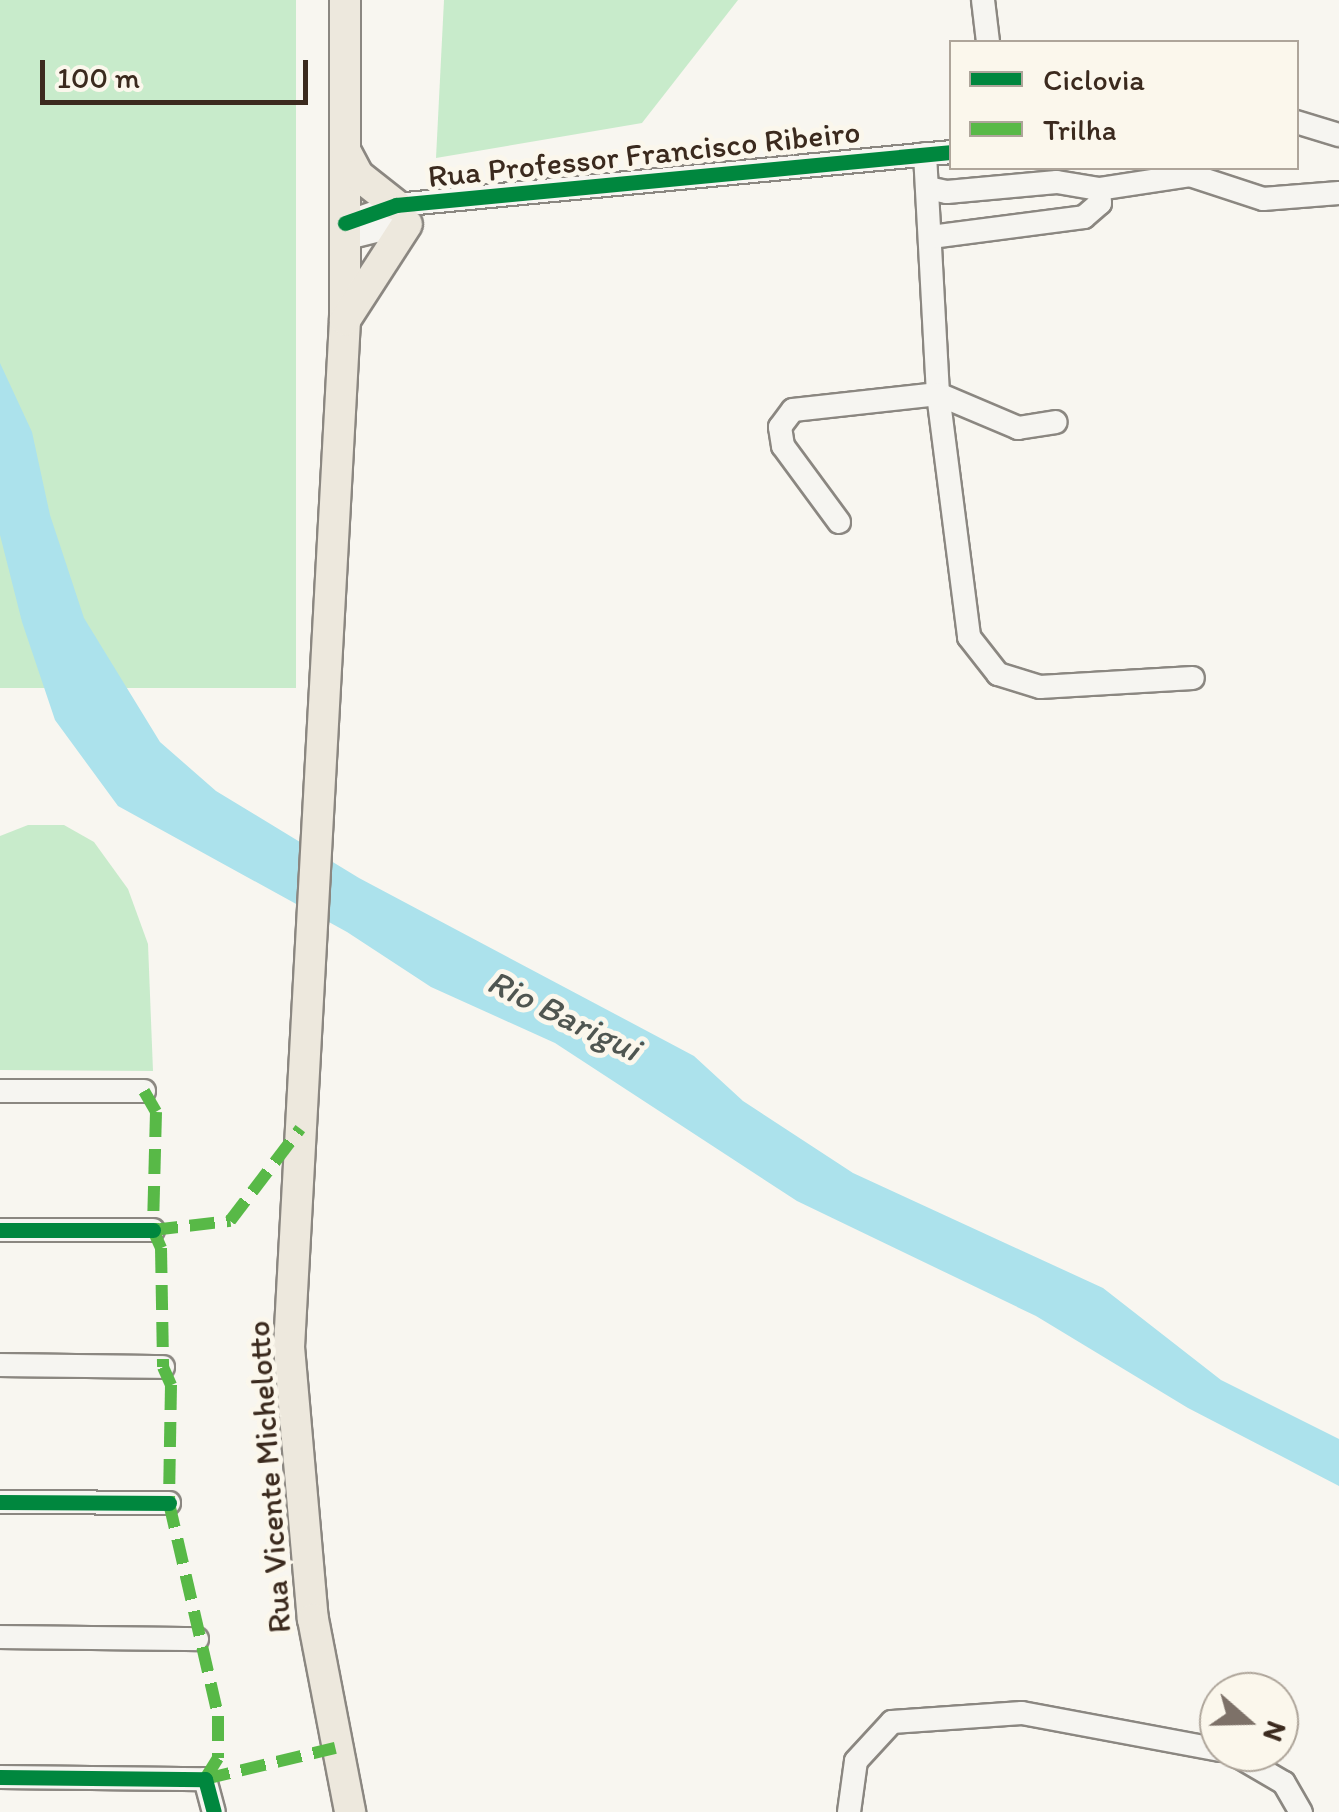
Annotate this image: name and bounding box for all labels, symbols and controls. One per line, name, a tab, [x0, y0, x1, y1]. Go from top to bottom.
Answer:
scale bar	[45, 40, 312, 102]
legend	[949, 40, 1299, 170]
text: 100 m	[57, 59, 140, 96]
text: Ciclovia	[1043, 61, 1145, 98]
text: Trilha	[1043, 111, 1116, 148]
street label: Rua Professor Francisco Ribeiro	[427, 112, 861, 196]
water label: Rio Barigui	[480, 960, 648, 1070]
street label: Rua Vicente Michelotto	[239, 1319, 299, 1635]
north arrow	[1199, 1672, 1299, 1772]
text: N	[1256, 1717, 1295, 1746]

